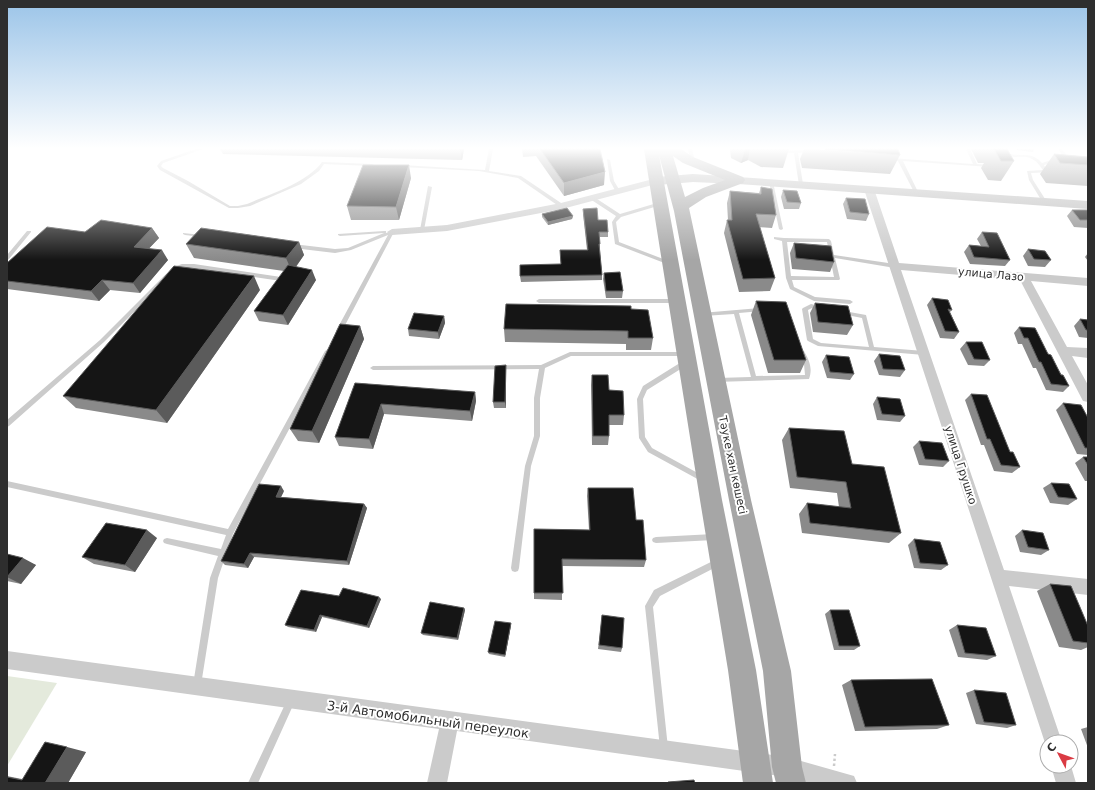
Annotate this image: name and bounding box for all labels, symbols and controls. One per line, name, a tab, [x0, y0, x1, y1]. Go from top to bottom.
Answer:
street label: улица Лазо	[958, 265, 1025, 284]
street label: Тәуке хан көшесі	[716, 414, 749, 515]
street label: улица Грушко	[942, 424, 979, 506]
street label: 3-й Автомобильный переулок	[326, 698, 530, 741]
north arrow	[1039, 734, 1079, 774]
text: С	[1044, 740, 1059, 755]

